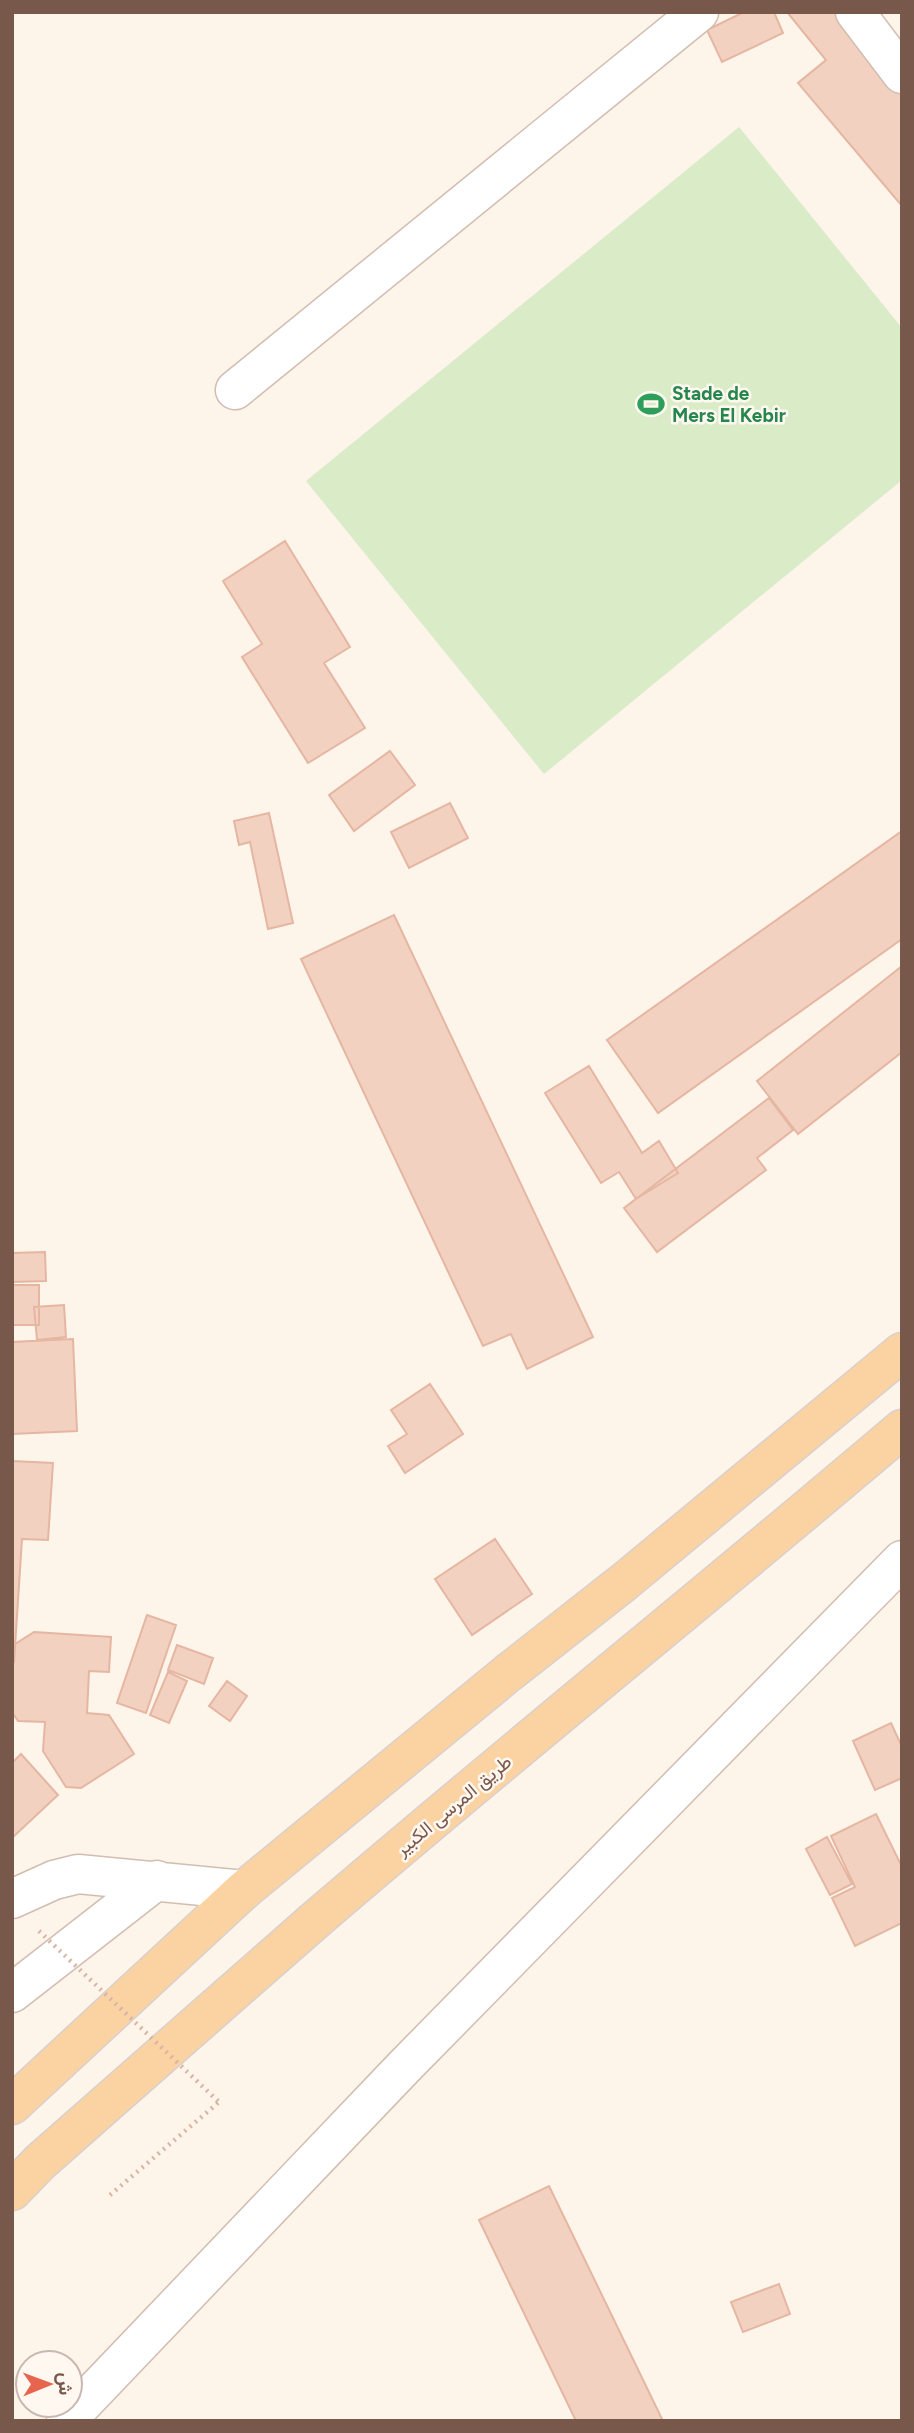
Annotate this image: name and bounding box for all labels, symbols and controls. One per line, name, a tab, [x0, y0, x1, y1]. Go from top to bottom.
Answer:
place label: Stade de Mers El Kebir	[672, 382, 786, 427]
sports icon: Stade de Mers El Kebir	[636, 389, 666, 419]
street label: طريق المرسى الكبير	[390, 1750, 516, 1861]
north arrow	[14, 2349, 84, 2419]
text: ش	[54, 2372, 77, 2395]

